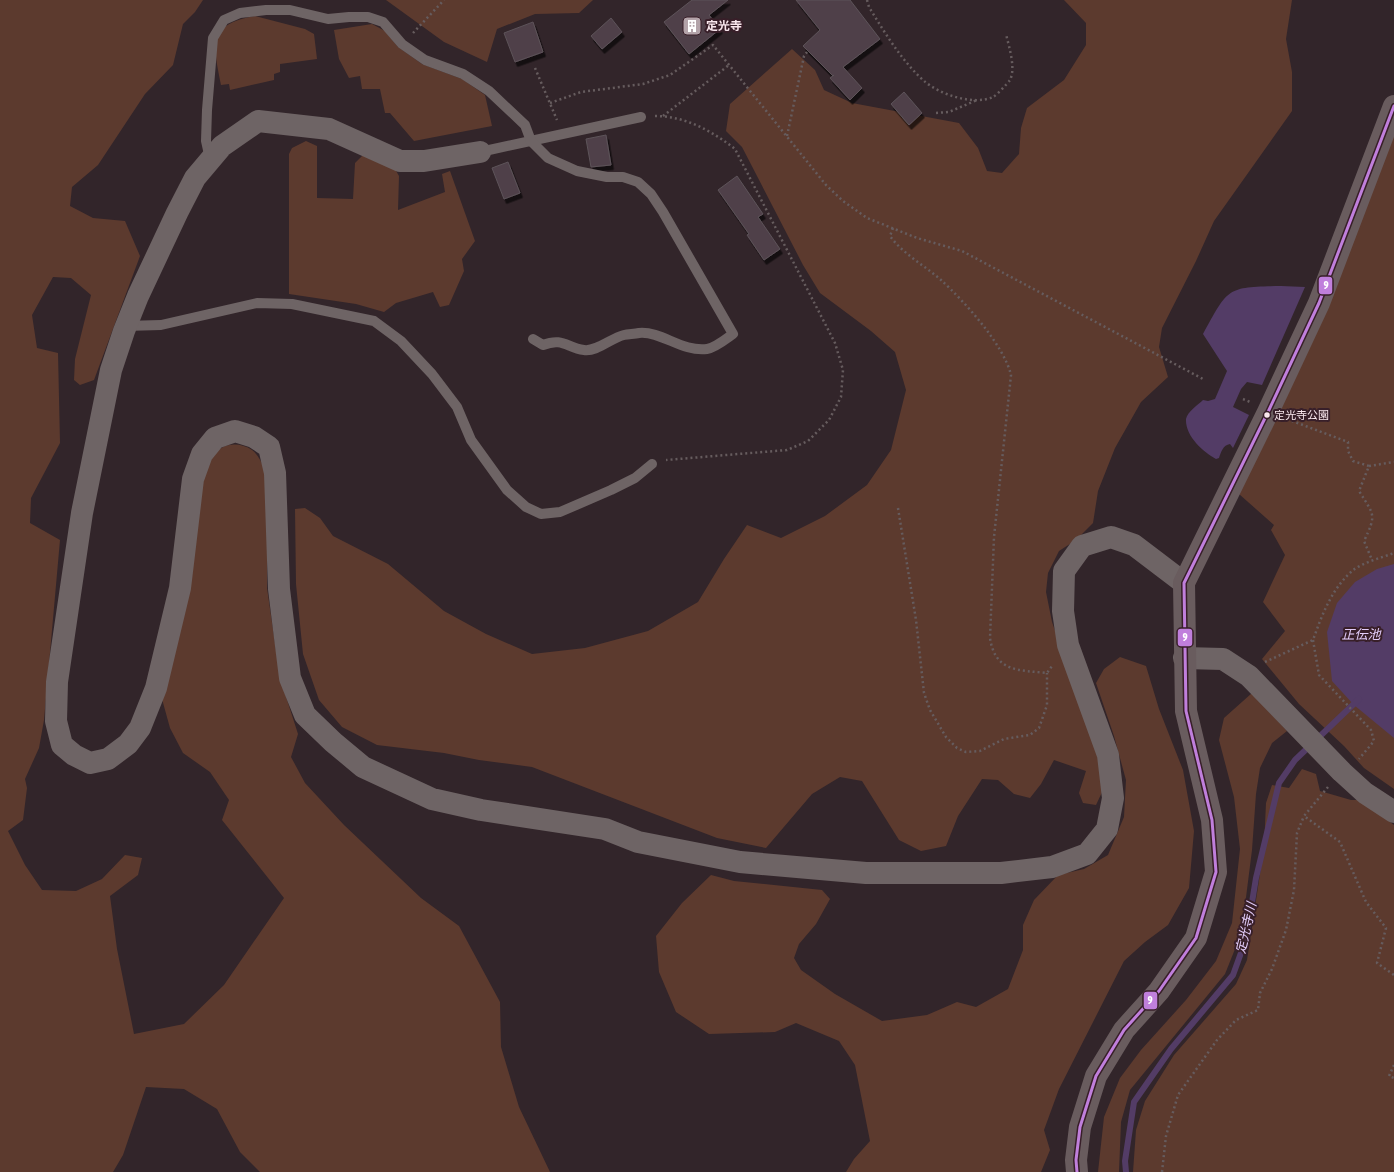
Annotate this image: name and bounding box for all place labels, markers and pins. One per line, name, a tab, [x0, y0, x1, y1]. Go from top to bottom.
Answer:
building icon: 定光寺	[681, 15, 703, 37]
place label: 定光寺	[706, 19, 742, 33]
place label: 定光寺公園	[1274, 409, 1329, 421]
marker: 定光寺公園	[1262, 410, 1272, 420]

